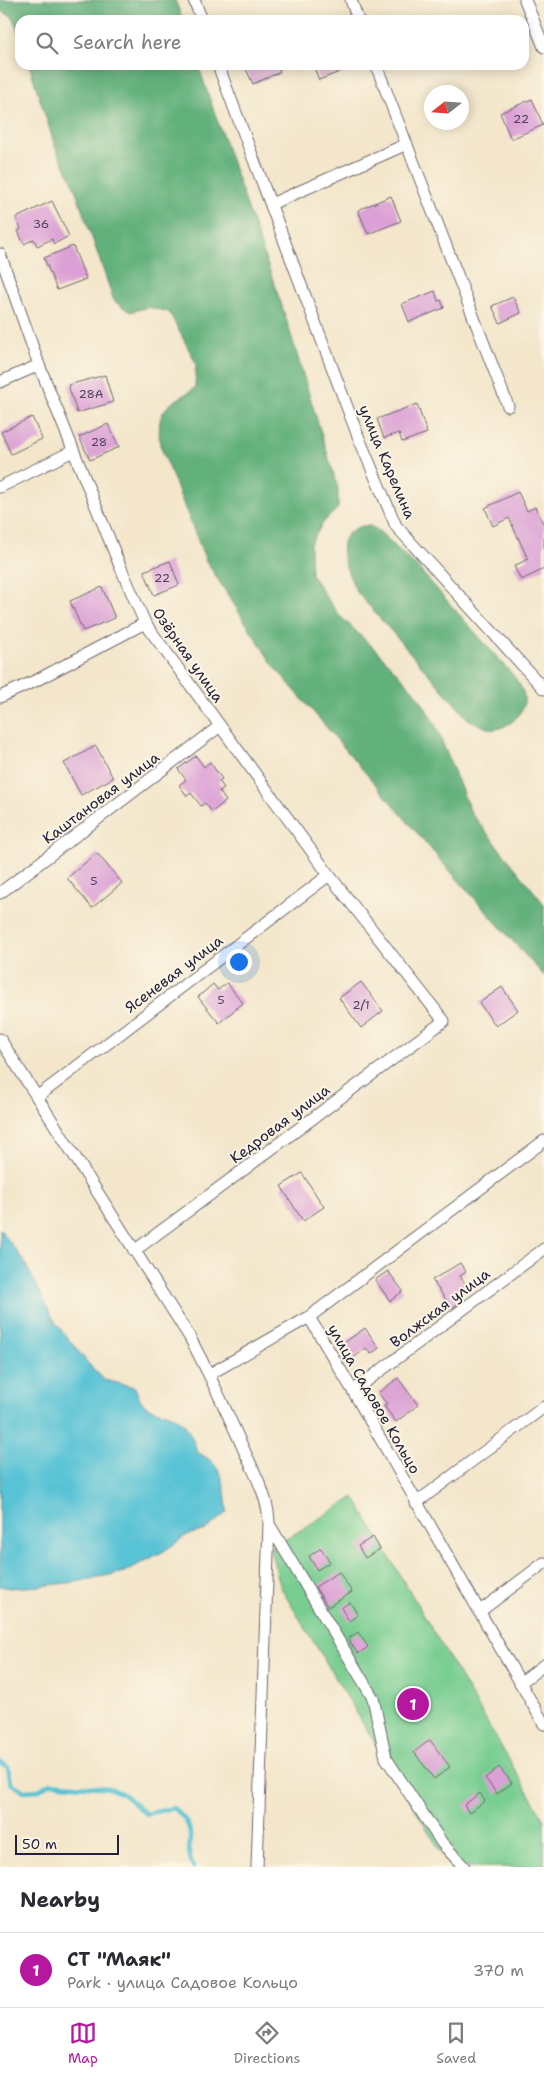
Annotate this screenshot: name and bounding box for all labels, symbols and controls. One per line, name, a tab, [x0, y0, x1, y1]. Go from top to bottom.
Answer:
search box	[15, 15, 529, 70]
icon: search	[33, 29, 61, 57]
text: Search here	[73, 30, 182, 55]
north arrow	[424, 85, 469, 130]
house number: 22	[513, 111, 529, 127]
house number: 36	[33, 216, 49, 232]
house number: 28А	[78, 386, 104, 402]
street label: улица Карелина	[354, 402, 420, 523]
house number: 28	[91, 434, 107, 450]
house number: 22	[154, 570, 170, 586]
street label: Озёрная улица	[148, 604, 229, 707]
street label: Каштановая улица	[38, 747, 164, 849]
house number: 5	[90, 873, 98, 889]
street label: Ясеневая улица	[121, 930, 228, 1017]
your location	[226, 949, 252, 975]
house number: 5	[217, 992, 225, 1008]
house number: 2/1	[352, 997, 370, 1013]
street label: Кедровая улица	[226, 1080, 334, 1168]
street label: Волжская улица	[386, 1263, 495, 1352]
street label: улица Садовое Кольцо	[323, 1320, 425, 1478]
pin: 1	[397, 1685, 429, 1723]
scale bar	[15, 1832, 119, 1855]
text: 50 m	[22, 1835, 57, 1853]
text: Nearby	[20, 1886, 100, 1914]
text: СТ "Маяк"	[67, 1947, 171, 1972]
text: 1	[32, 1960, 40, 1981]
text: 370 m	[473, 1960, 524, 1981]
text: Park · улица Садовое Кольцо	[67, 1972, 298, 1993]
tab: Map	[68, 2019, 98, 2067]
tab: Directions	[234, 2019, 300, 2067]
tab: Saved	[436, 2019, 476, 2067]

